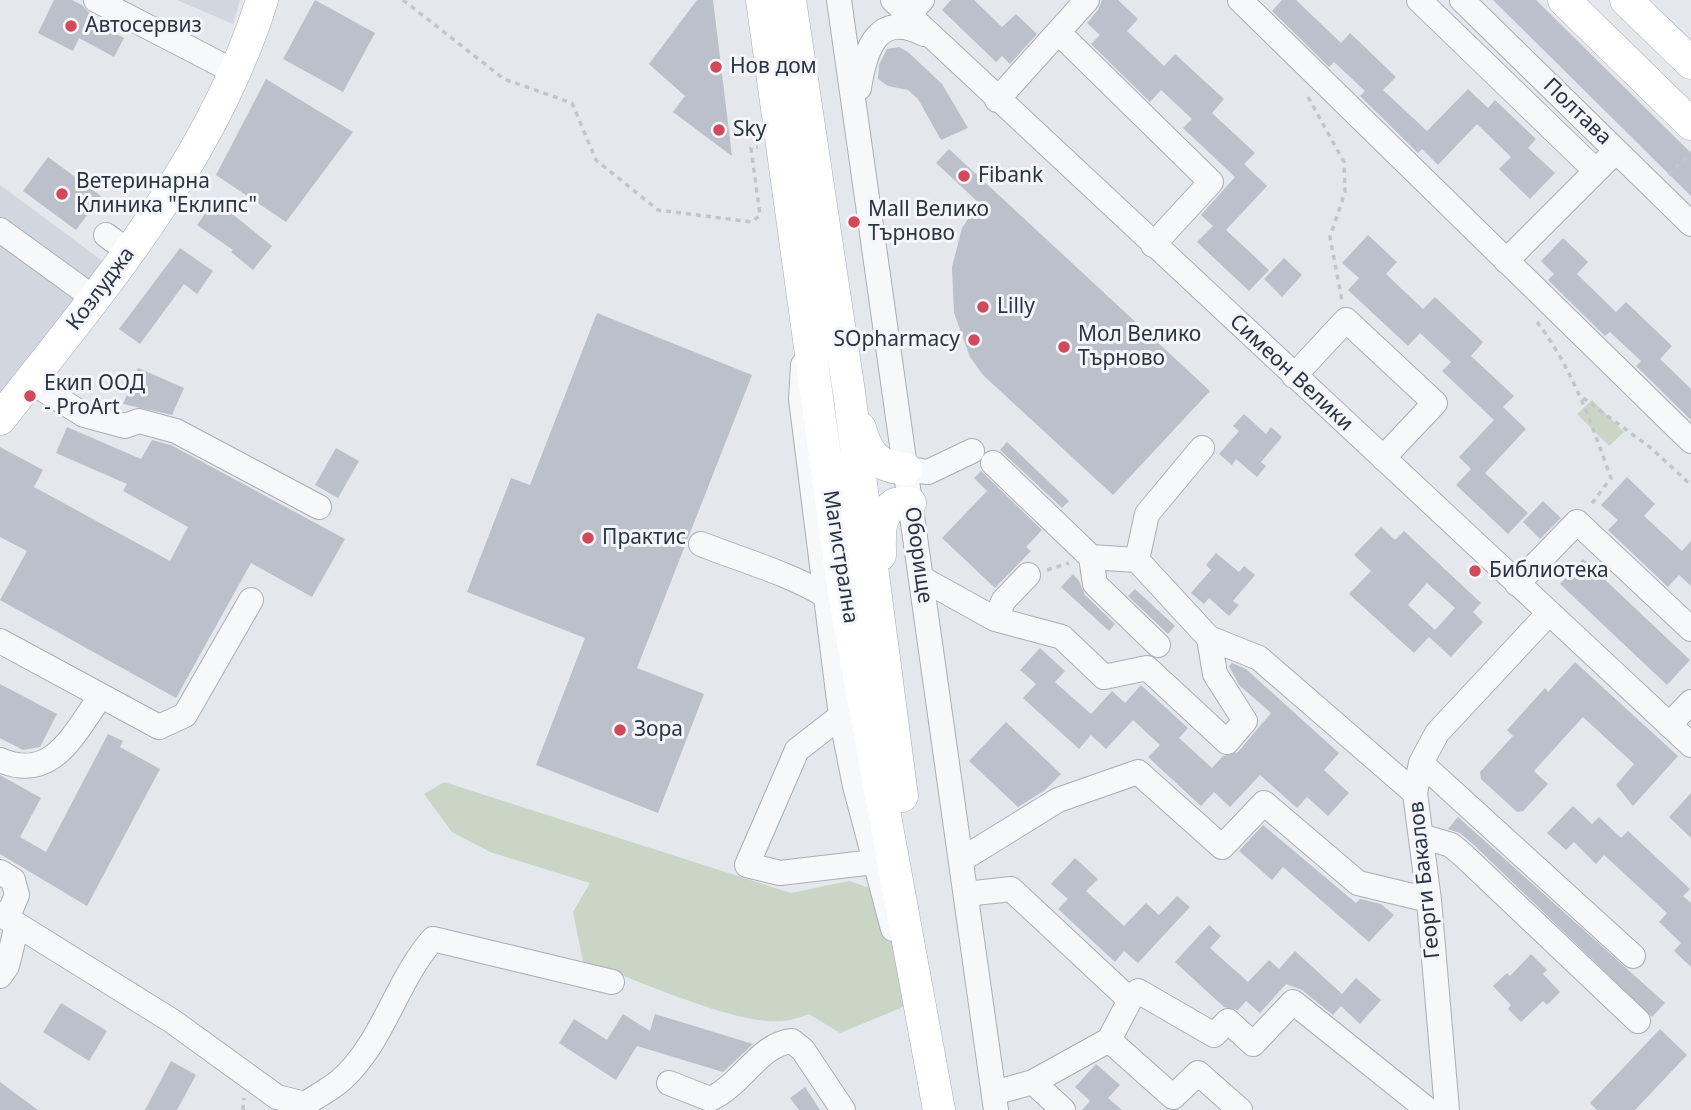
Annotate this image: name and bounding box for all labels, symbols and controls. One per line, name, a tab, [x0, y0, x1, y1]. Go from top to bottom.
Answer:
place label: Автосервиз	[85, 13, 202, 39]
marker: Автосервиз	[63, 18, 79, 34]
place label: Нов дом	[730, 54, 817, 80]
marker: Нов дом	[708, 59, 724, 75]
street label: Полтава	[1538, 73, 1616, 151]
place label: Sky	[733, 117, 766, 143]
marker: Sky	[711, 122, 727, 138]
place label: Fibank	[978, 163, 1043, 189]
marker: Fibank	[956, 168, 972, 184]
place label: Ветеринарна Клиника "Еклипс"	[76, 169, 257, 219]
marker: Ветеринарна Клиника "Еклипс"	[54, 186, 70, 202]
place label: Mall Велико Търново	[868, 197, 989, 247]
marker: Mall Велико Търново	[846, 214, 862, 230]
street label: Козлуджа	[62, 243, 140, 335]
place label: Lilly	[997, 294, 1035, 320]
marker: Lilly	[975, 299, 991, 315]
street label: Симеон Велики	[1224, 309, 1358, 437]
place label: Мол Велико Търново	[1078, 322, 1201, 372]
place label: SOpharmacy	[834, 327, 960, 353]
marker: SOpharmacy	[966, 332, 982, 348]
marker: Мол Велико Търново	[1056, 339, 1072, 355]
place label: Екип ООД - ProArt	[44, 371, 145, 421]
marker: Екип ООД - ProArt	[22, 388, 38, 404]
street label: Магистрална	[817, 489, 863, 625]
street label: Оборище	[899, 505, 937, 605]
place label: Практис	[602, 525, 686, 551]
marker: Практис	[580, 530, 596, 546]
place label: Библиотека	[1489, 558, 1609, 584]
marker: Библиотека	[1467, 563, 1483, 579]
place label: Зора	[634, 717, 683, 743]
marker: Зора	[612, 722, 628, 738]
street label: Георги Бакалов	[1404, 800, 1446, 960]

